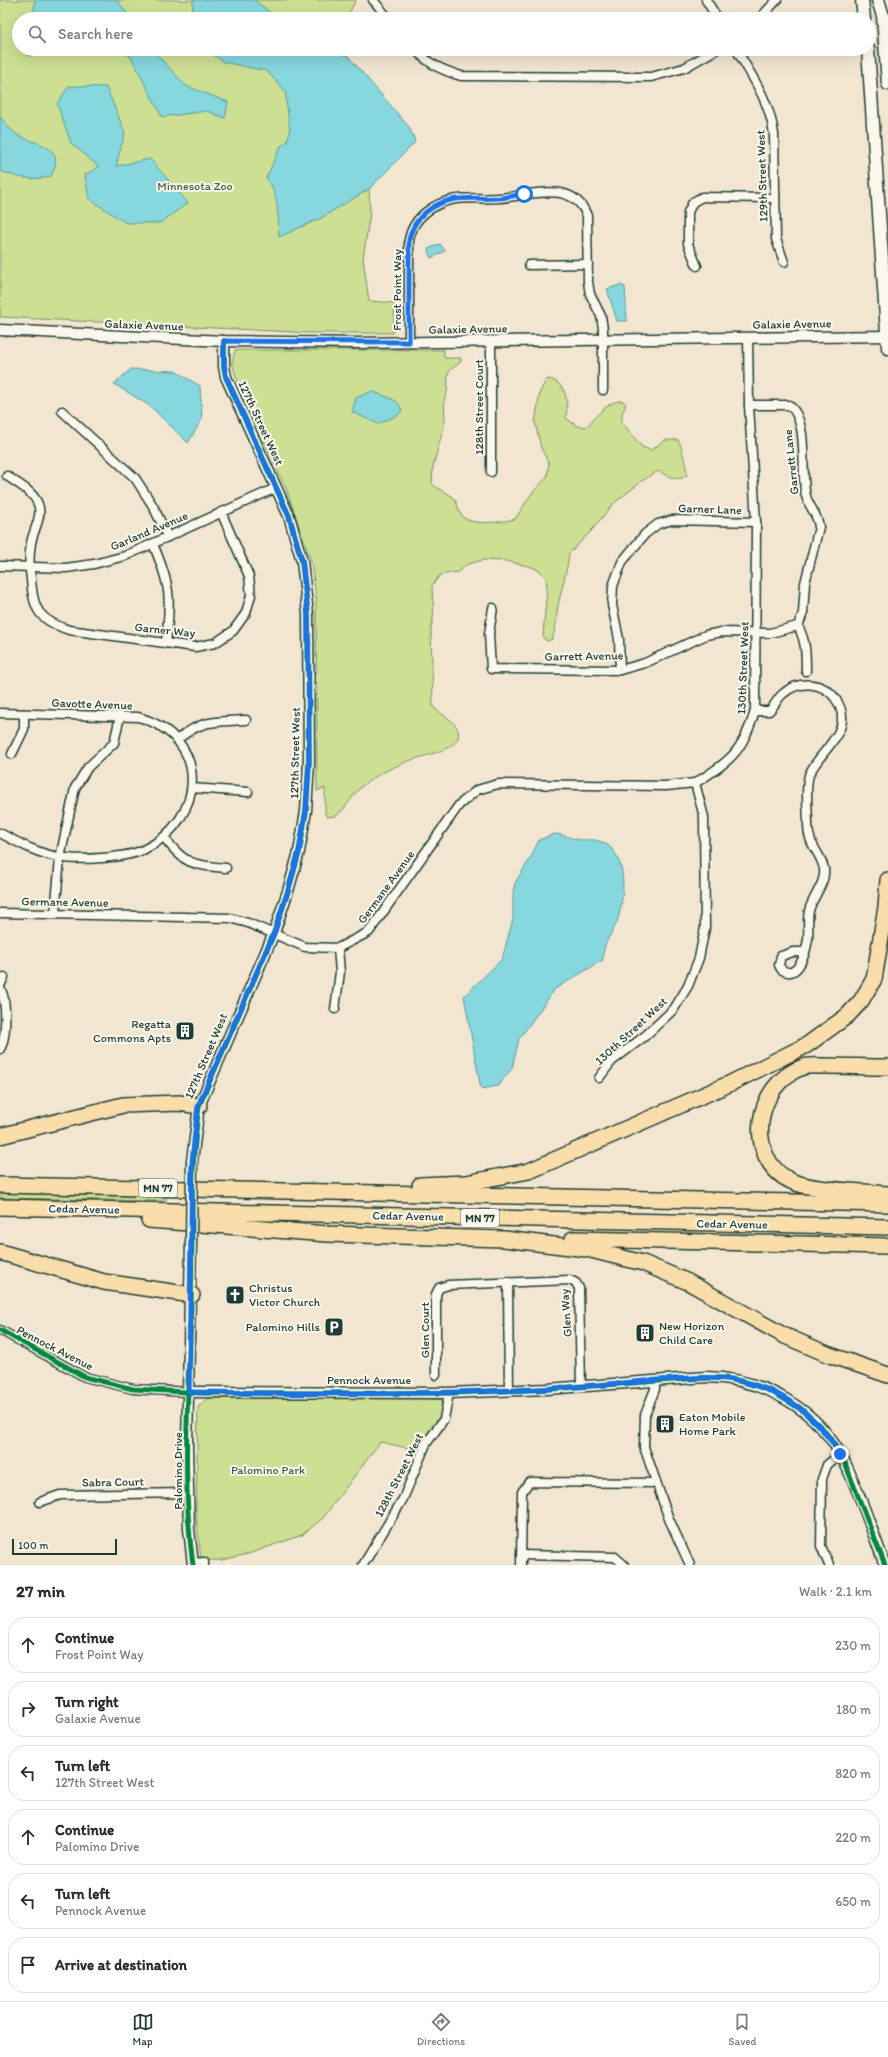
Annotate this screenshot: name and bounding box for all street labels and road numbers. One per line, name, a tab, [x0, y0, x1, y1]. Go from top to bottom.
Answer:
street label: 129th Street West	[753, 129, 771, 222]
street label: Frost Point Way	[390, 249, 404, 331]
street label: Galaxie Avenue	[752, 316, 832, 332]
street label: Galaxie Avenue	[104, 317, 184, 333]
street label: Galaxie Avenue	[428, 321, 508, 337]
street label: 128th Street Court	[472, 358, 486, 455]
street label: 127th Street West	[235, 378, 287, 468]
street label: Garrett Lane	[781, 428, 801, 495]
street label: Garner Lane	[678, 501, 742, 517]
street label: Garland Avenue	[108, 508, 190, 554]
street label: Garner Way	[134, 620, 196, 640]
street label: 130th Street West	[734, 621, 752, 715]
street label: Garrett Avenue	[544, 648, 624, 664]
street label: Gavotte Avenue	[51, 696, 133, 712]
street label: 127th Street West	[287, 707, 303, 799]
street label: Germane Avenue	[355, 847, 417, 926]
street label: Germane Avenue	[21, 894, 109, 910]
street label: 130th Street West	[592, 994, 670, 1068]
street label: 127th Street West	[182, 1011, 231, 1101]
road number: MN 77	[139, 1179, 177, 1197]
street label: Cedar Avenue	[48, 1201, 120, 1217]
street label: Cedar Avenue	[372, 1208, 444, 1224]
road number: MN 77	[461, 1209, 499, 1227]
street label: Cedar Avenue	[696, 1216, 768, 1232]
street label: Glen Way	[557, 1288, 575, 1338]
street label: Glen Court	[418, 1301, 432, 1358]
street label: Pennock Avenue	[14, 1323, 96, 1373]
street label: Pennock Avenue	[327, 1373, 411, 1387]
street label: 128th Street West	[372, 1430, 426, 1519]
street label: Palomino Drive	[171, 1432, 185, 1510]
street label: Sabra Court	[82, 1474, 145, 1490]

